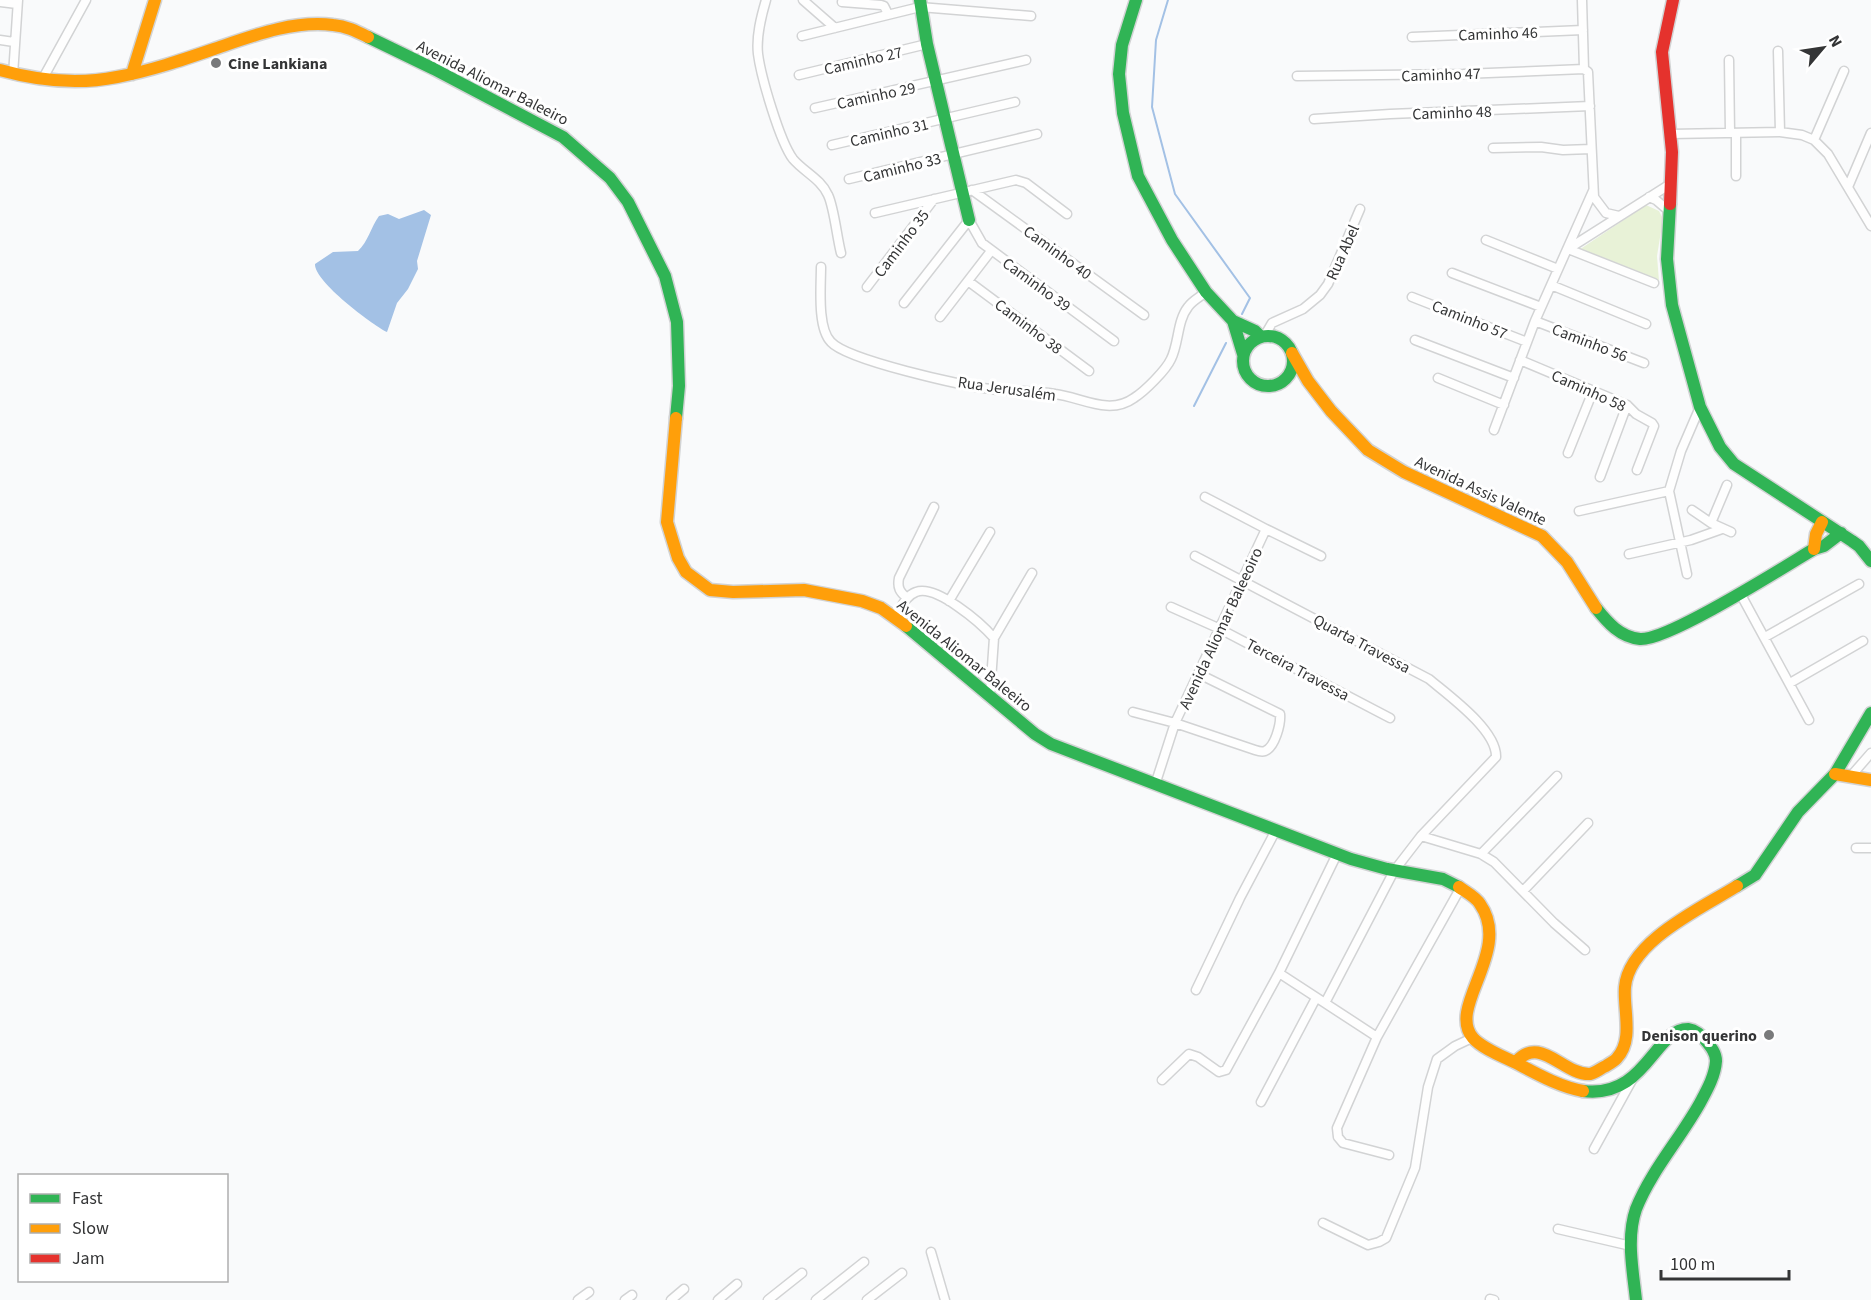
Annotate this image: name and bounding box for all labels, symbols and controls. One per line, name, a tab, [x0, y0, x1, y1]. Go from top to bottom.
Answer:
north arrow	[1793, 18, 1853, 78]
street label: Caminho 46	[1458, 22, 1538, 46]
text: N	[1823, 31, 1847, 51]
street label: Avenida Aliomar Baleeiro	[413, 35, 572, 131]
street label: Caminho 27	[822, 41, 905, 81]
place label: Cine Lankiana	[228, 53, 327, 75]
marker: Cine Lankiana	[209, 56, 223, 70]
street label: Caminho 47	[1401, 63, 1481, 87]
street label: Caminho 29	[835, 77, 917, 115]
street label: Caminho 48	[1412, 101, 1492, 125]
street label: Caminho 31	[848, 113, 931, 153]
street label: Caminho 33	[861, 148, 944, 188]
street label: Caminho 35	[869, 205, 935, 282]
street label: Caminho 40	[1019, 221, 1096, 285]
street label: Rua Abel	[1321, 221, 1365, 284]
street label: Caminho 39	[998, 253, 1075, 317]
street label: Caminho 38	[990, 294, 1067, 360]
street label: Caminho 57	[1429, 295, 1511, 345]
street label: Caminho 56	[1549, 318, 1631, 367]
street label: Caminho 58	[1548, 365, 1629, 417]
street label: Rua Jerusalém	[956, 371, 1057, 407]
street label: Avenida Assis Valente	[1411, 451, 1550, 531]
street label: Avenida Aliomar Baleeoiro	[1174, 544, 1268, 713]
street label: Avenida Aliomar Baleeiro	[892, 594, 1036, 717]
street label: Quarta Travessa	[1309, 609, 1414, 679]
street label: Terceira Travessa	[1242, 633, 1353, 706]
place label: Denison querino	[1641, 1025, 1757, 1047]
marker: Denison querino	[1762, 1028, 1776, 1042]
legend	[18, 1174, 228, 1282]
text: Fast	[72, 1186, 103, 1211]
text: Slow	[72, 1216, 109, 1241]
scale bar	[1661, 1243, 1788, 1281]
text: Jam	[72, 1246, 105, 1271]
text: 100 m	[1670, 1252, 1715, 1277]

